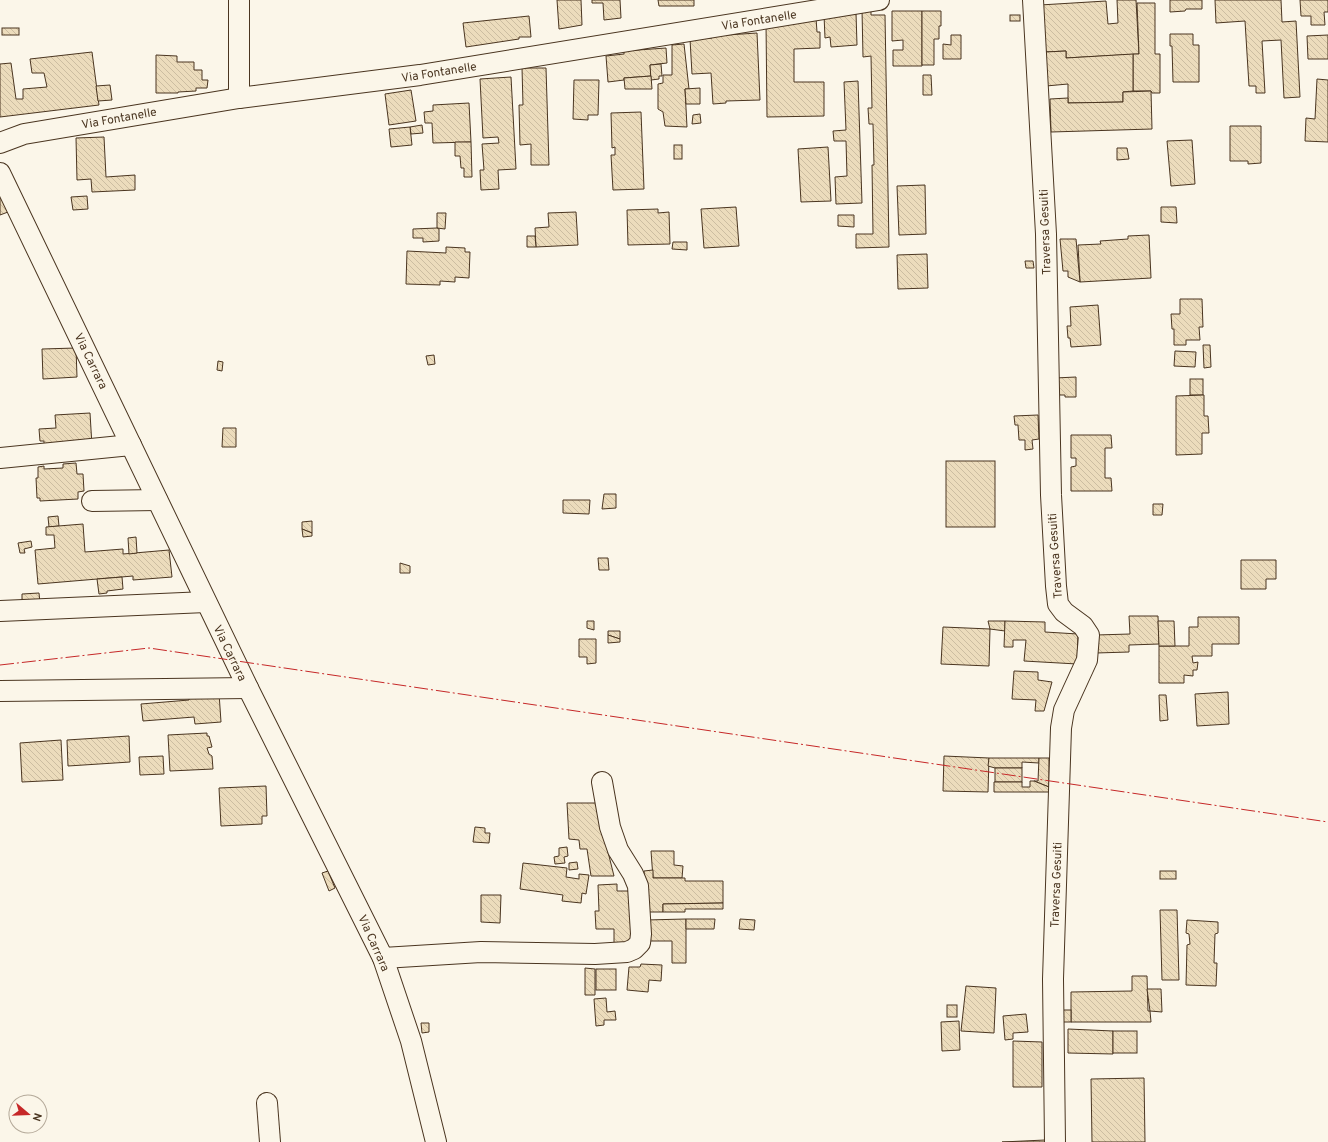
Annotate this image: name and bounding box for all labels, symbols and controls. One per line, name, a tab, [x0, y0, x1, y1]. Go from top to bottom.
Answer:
street label: Via Fontanelle	[720, 7, 798, 35]
street label: Via Fontanelle	[400, 59, 478, 87]
street label: Via Fontanelle	[80, 105, 158, 133]
street label: Traversa Gesuiti	[1037, 189, 1055, 275]
street label: Via Carrara	[70, 331, 111, 392]
street label: Traversa Gesuiti	[1045, 513, 1067, 599]
street label: Via Carrara	[209, 623, 250, 684]
street label: Traversa Gesuiti	[1048, 842, 1066, 928]
street label: Via Carrara	[353, 913, 393, 974]
north arrow	[8, 1094, 48, 1134]
text: N	[29, 1111, 44, 1123]

